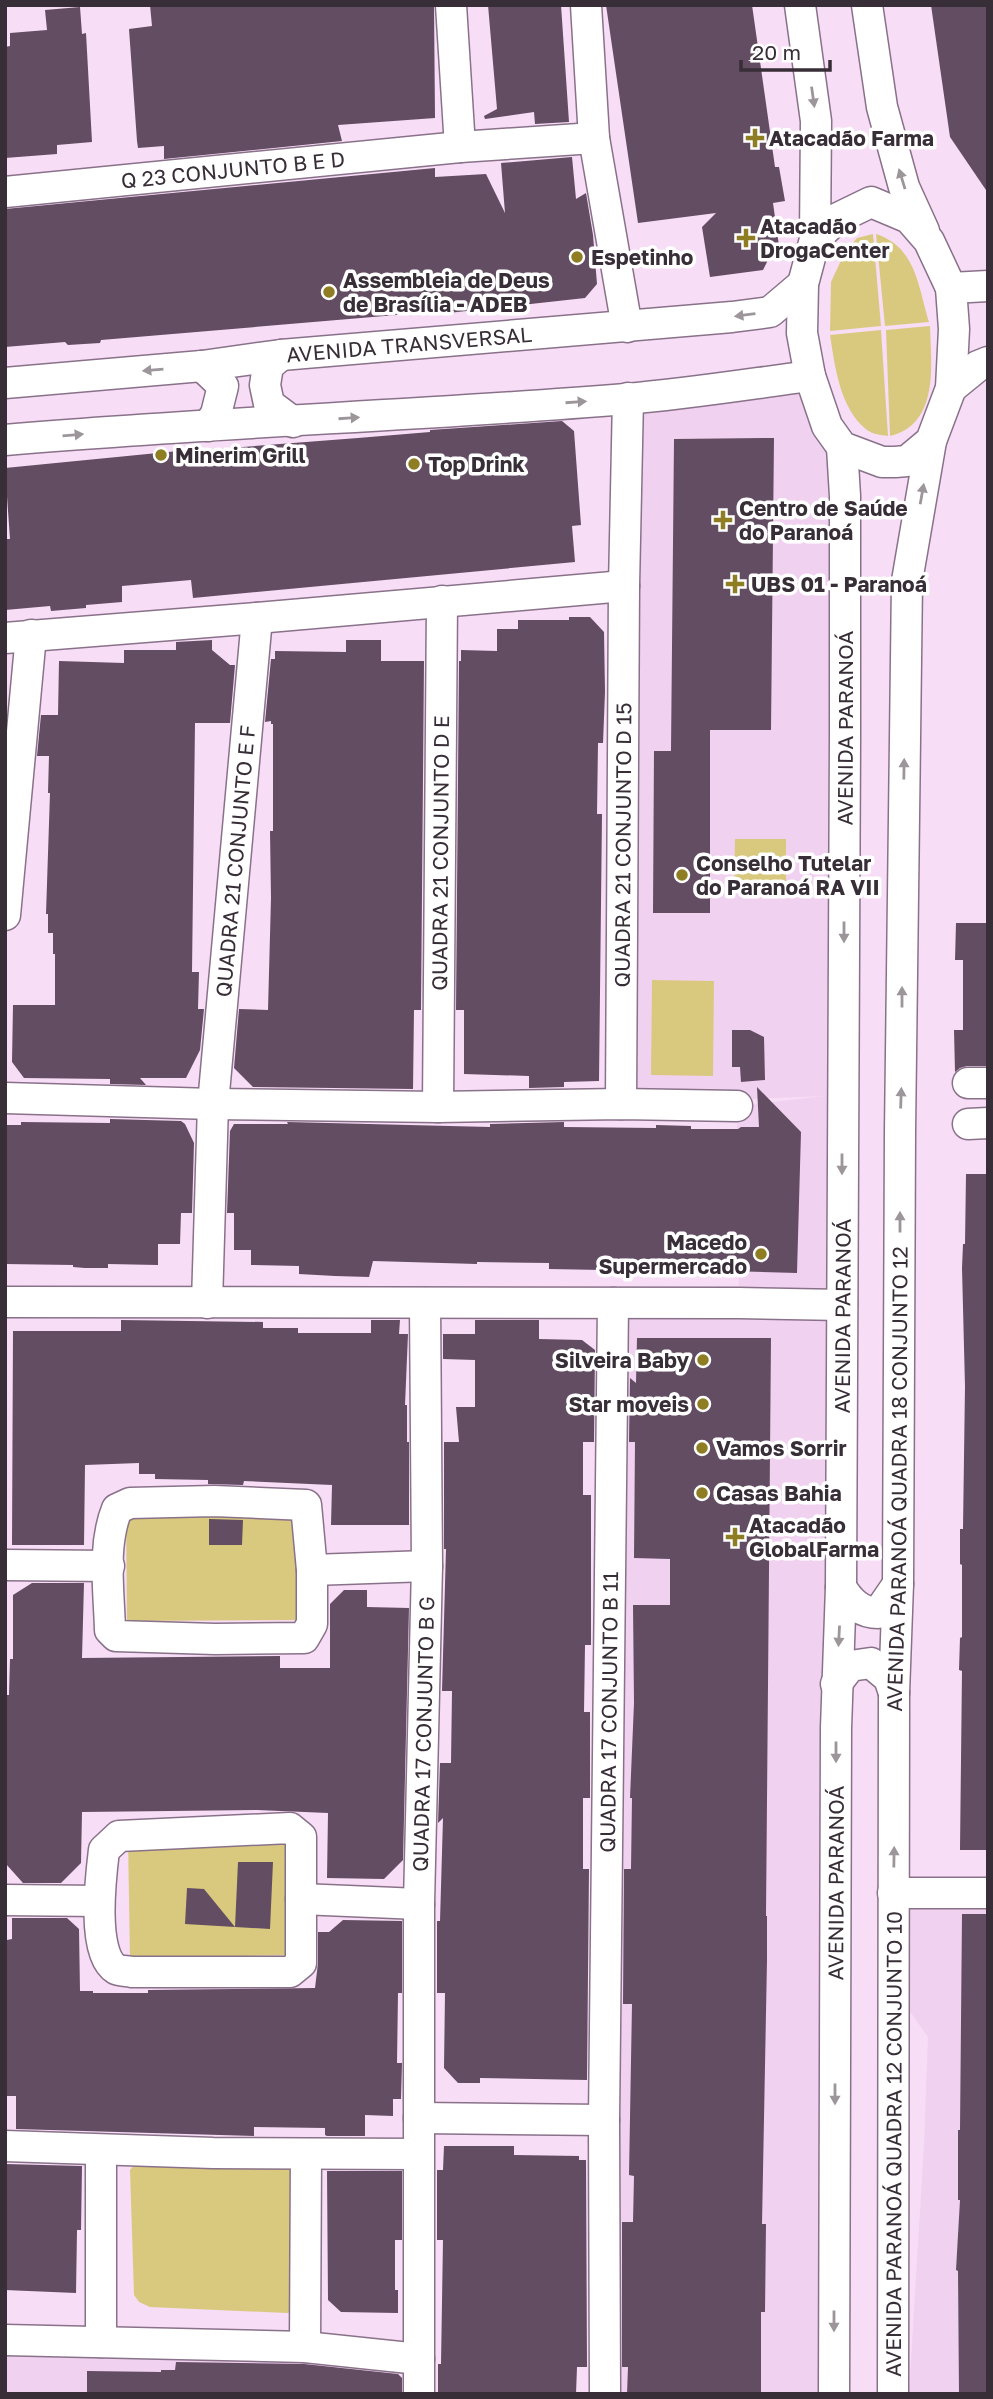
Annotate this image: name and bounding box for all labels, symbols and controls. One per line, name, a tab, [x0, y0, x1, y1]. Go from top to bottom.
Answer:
scale bar	[741, 28, 830, 72]
text: 20 m	[752, 39, 801, 65]
one-way arrow	[807, 86, 818, 108]
place label: Atacadão Farma	[769, 125, 934, 151]
marker: Atacadão Farma	[747, 130, 763, 146]
street label: Q 23 CONJUNTO B E D	[120, 145, 346, 193]
one-way arrow	[897, 168, 907, 189]
place label: Atacadão DrogaCenter	[760, 213, 890, 263]
marker: Atacadão DrogaCenter	[738, 230, 754, 246]
place label: Espetinho	[591, 244, 693, 270]
marker: Espetinho	[569, 249, 585, 265]
place label: Assembleia de Deus de Brasília - ADEB	[343, 267, 550, 317]
marker: Assembleia de Deus de Brasília - ADEB	[321, 284, 337, 300]
one-way arrow	[734, 310, 756, 321]
street label: AVENIDA TRANSVERSAL	[285, 321, 533, 368]
one-way arrow	[142, 365, 164, 376]
one-way arrow	[565, 396, 587, 407]
one-way arrow	[338, 412, 360, 423]
one-way arrow	[62, 429, 84, 440]
place label: Minerim Grill	[175, 442, 306, 468]
marker: Minerim Grill	[153, 447, 169, 463]
place label: Top Drink	[428, 451, 525, 477]
marker: Top Drink	[406, 456, 422, 472]
one-way arrow	[917, 483, 928, 505]
place label: Centro de Saúde do Paranoá	[739, 495, 908, 545]
marker: Centro de Saúde do Paranoá	[713, 510, 733, 530]
place label: UBS 01 - Paranoá	[751, 571, 927, 597]
marker: UBS 01 - Paranoá	[725, 574, 745, 594]
street label: AVENIDA PARANOÁ	[832, 631, 858, 826]
street label: QUADRA 21 CONJUNTO D 15	[609, 703, 636, 987]
street label: QUADRA 21 CONJUNTO D E	[426, 715, 454, 991]
street label: QUADRA 21 CONJUNTO E F	[210, 724, 260, 998]
one-way arrow	[898, 758, 910, 780]
place label: Conselho Tutelar do Paranoá RA VII	[696, 850, 880, 900]
marker: Conselho Tutelar do Paranoá RA VII	[674, 867, 690, 883]
one-way arrow	[838, 921, 850, 943]
one-way arrow	[896, 985, 908, 1007]
one-way arrow	[895, 1087, 907, 1109]
one-way arrow	[837, 1153, 848, 1175]
one-way arrow	[894, 1210, 906, 1232]
street label: AVENIDA PARANOÁ	[829, 1219, 856, 1414]
place label: Macedo Supermercado	[599, 1229, 747, 1279]
marker: Macedo Supermercado	[753, 1246, 769, 1262]
street label: AVENIDA PARANOÁ QUADRA 18 CONJUNTO 12	[881, 1246, 912, 1712]
place label: Silveira Baby	[555, 1347, 689, 1373]
marker: Silveira Baby	[695, 1352, 711, 1368]
place label: Star moveis	[568, 1391, 689, 1417]
marker: Star moveis	[695, 1396, 711, 1412]
place label: Vamos Sorrir	[716, 1435, 847, 1461]
marker: Vamos Sorrir	[694, 1440, 710, 1456]
place label: Casas Bahia	[716, 1480, 842, 1506]
marker: Casas Bahia	[694, 1485, 710, 1501]
place label: Atacadão GlobalFarma	[749, 1512, 879, 1562]
marker: Atacadão GlobalFarma	[727, 1529, 743, 1545]
street label: QUADRA 17 CONJUNTO B 11	[594, 1571, 623, 1853]
street label: QUADRA 17 CONJUNTO B G	[407, 1596, 439, 1872]
one-way arrow	[833, 1625, 844, 1647]
one-way arrow	[830, 1741, 842, 1763]
street label: AVENIDA PARANOÁ	[822, 1785, 849, 1981]
one-way arrow	[888, 1846, 900, 1868]
street label: AVENIDA PARANOÁ QUADRA 12 CONJUNTO 10	[880, 1911, 907, 2377]
one-way arrow	[829, 2083, 841, 2105]
one-way arrow	[828, 2310, 840, 2332]

